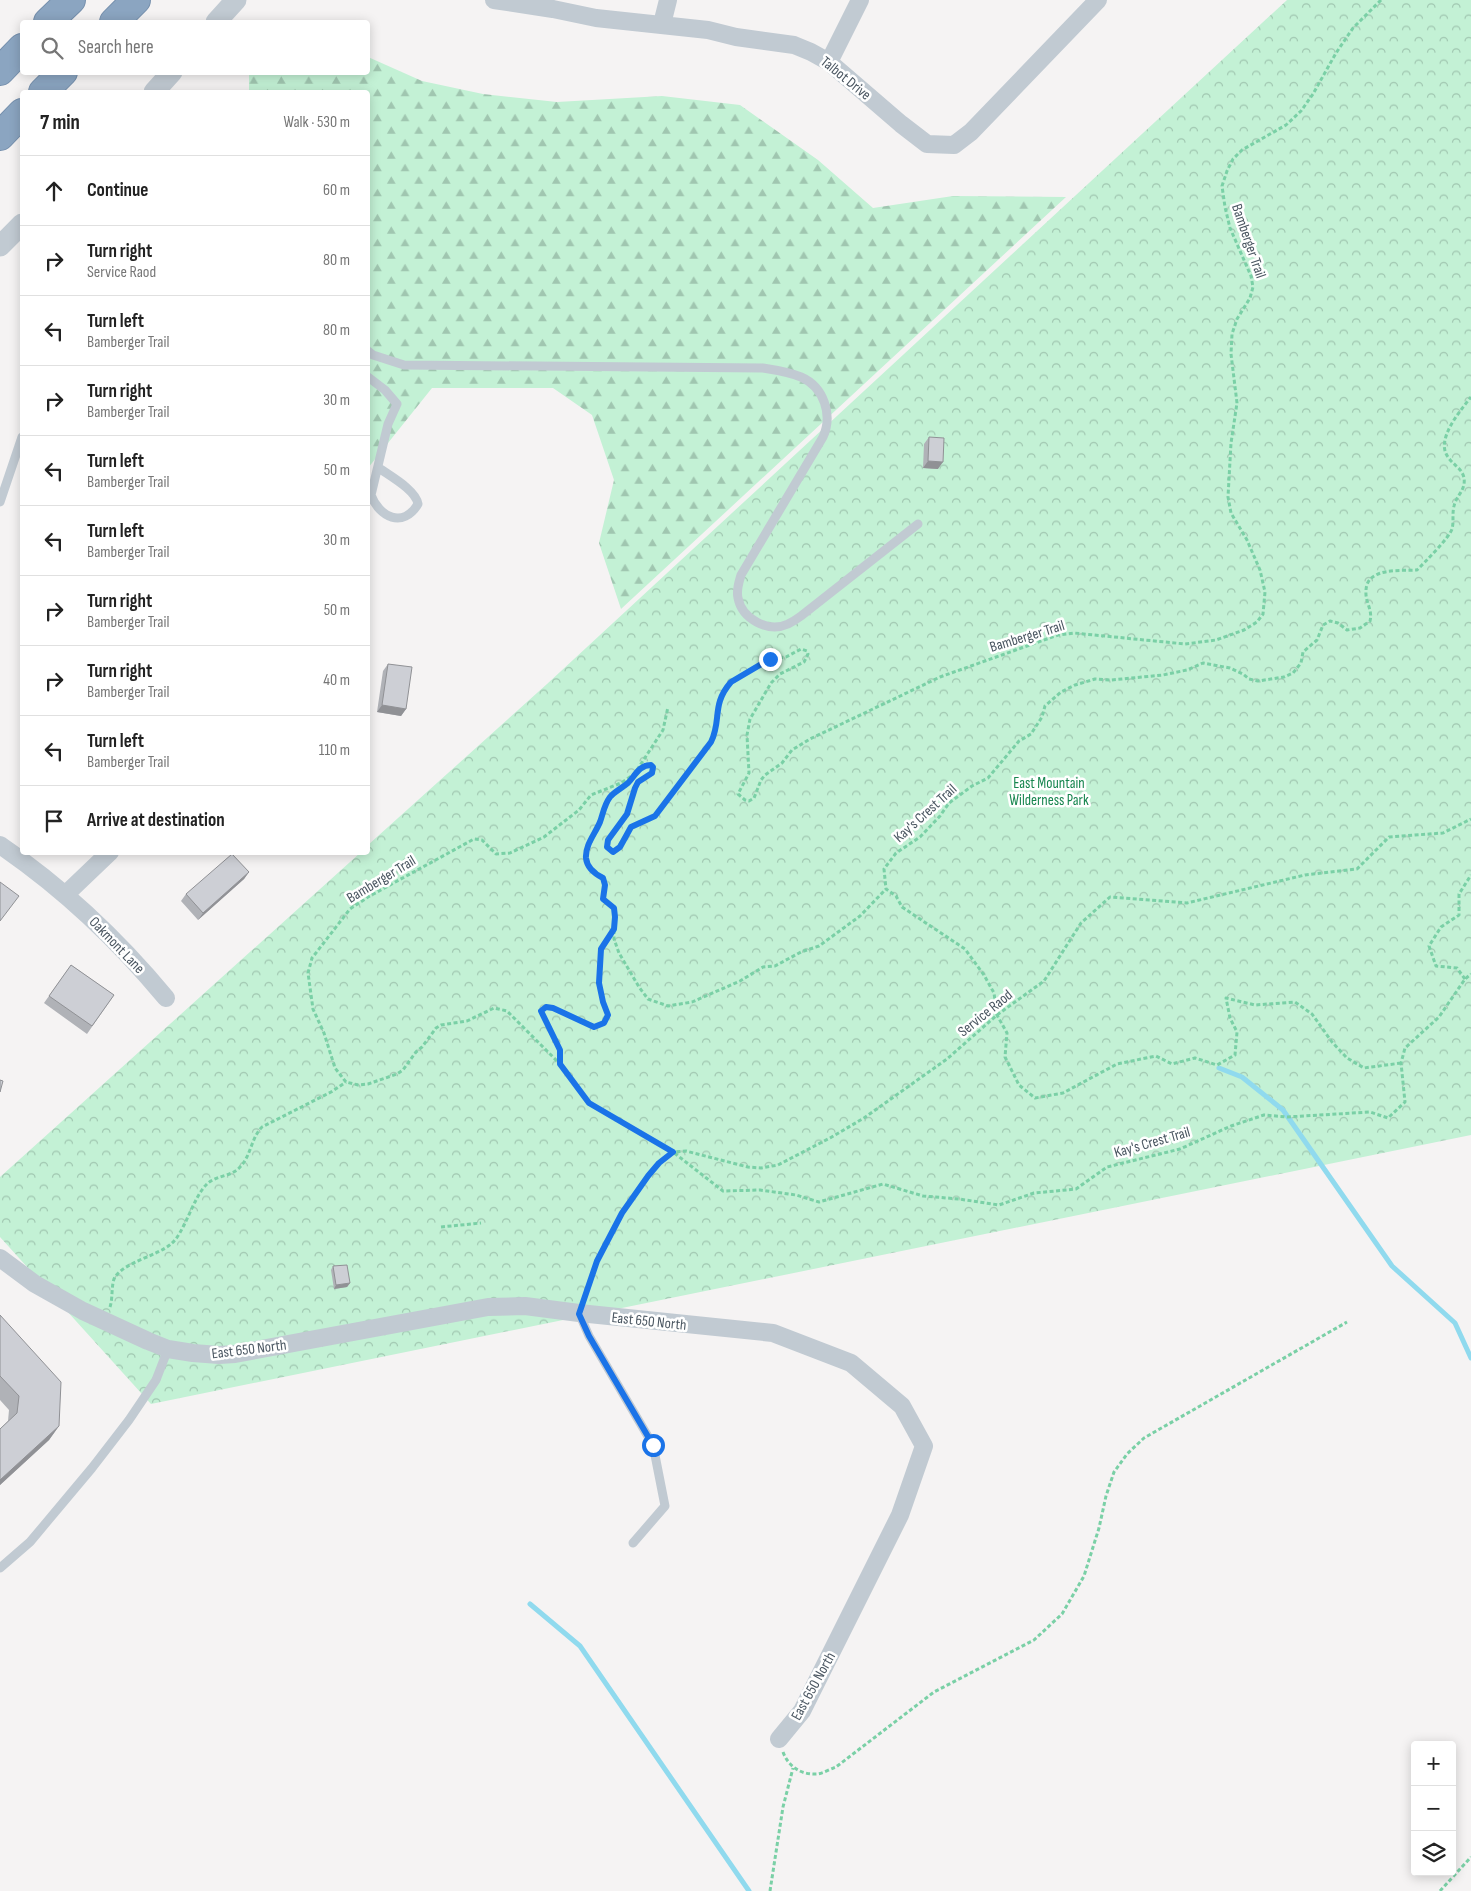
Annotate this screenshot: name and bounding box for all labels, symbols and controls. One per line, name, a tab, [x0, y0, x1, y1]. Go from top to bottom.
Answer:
search box	[20, 20, 370, 75]
icon: search	[38, 34, 66, 62]
text: Search here	[78, 36, 154, 59]
street label: Talbot Drive	[817, 52, 875, 104]
text: 7 min	[40, 110, 80, 135]
text: Walk · 530 m	[283, 113, 350, 132]
icon: ahead	[40, 177, 68, 205]
text: Continue	[87, 179, 148, 202]
text: 60 m	[323, 181, 350, 200]
street label: Bamberger Trail	[1227, 202, 1270, 281]
text: Turn right	[87, 240, 152, 263]
icon: right	[40, 247, 68, 275]
text: 80 m	[323, 251, 350, 270]
text: Service Raod	[87, 263, 156, 282]
text: Turn left	[87, 310, 144, 333]
icon: left	[40, 317, 68, 345]
text: 80 m	[323, 321, 350, 340]
text: Bamberger Trail	[87, 333, 169, 352]
text: Turn right	[87, 380, 152, 403]
icon: right	[40, 387, 68, 415]
text: 30 m	[323, 391, 350, 410]
text: Bamberger Trail	[87, 403, 169, 422]
text: Turn left	[87, 450, 144, 473]
icon: left	[40, 457, 68, 485]
text: 50 m	[324, 461, 350, 480]
text: Bamberger Trail	[87, 473, 169, 492]
text: Turn left	[87, 520, 144, 543]
icon: left	[40, 527, 68, 555]
text: 30 m	[323, 531, 350, 550]
text: Bamberger Trail	[87, 543, 169, 562]
text: Turn right	[87, 590, 152, 613]
icon: right	[40, 597, 68, 625]
text: 50 m	[324, 601, 350, 620]
text: Bamberger Trail	[87, 613, 169, 632]
street label: Bamberger Trail	[987, 616, 1067, 657]
route end	[759, 648, 782, 671]
text: Turn right	[87, 660, 152, 683]
icon: right	[40, 667, 68, 695]
text: 40 m	[323, 671, 350, 690]
text: Bamberger Trail	[87, 683, 169, 702]
text: Turn left	[87, 730, 144, 753]
icon: left	[40, 737, 68, 765]
text: 110 m	[319, 741, 350, 760]
text: Bamberger Trail	[87, 753, 169, 772]
park label: East Mountain Wilderness Park	[1009, 774, 1089, 810]
street label: Kay's Crest Trail	[890, 780, 961, 847]
icon: arrive	[40, 807, 68, 835]
text: Arrive at destination	[87, 809, 225, 832]
street label: Bamberger Trail	[343, 851, 419, 907]
street label: Oakmont Lane	[85, 913, 148, 978]
street label: Service Raod	[954, 986, 1016, 1041]
street label: Kay's Crest Trail	[1112, 1123, 1192, 1162]
street label: East 650 North	[611, 1308, 687, 1335]
street label: East 650 North	[211, 1335, 287, 1364]
route start	[642, 1434, 665, 1457]
street label: East 650 North	[787, 1649, 840, 1724]
map controls	[1411, 1741, 1456, 1876]
button: +	[1411, 1741, 1456, 1786]
button: −	[1411, 1786, 1456, 1831]
button: layers	[1411, 1831, 1456, 1876]

